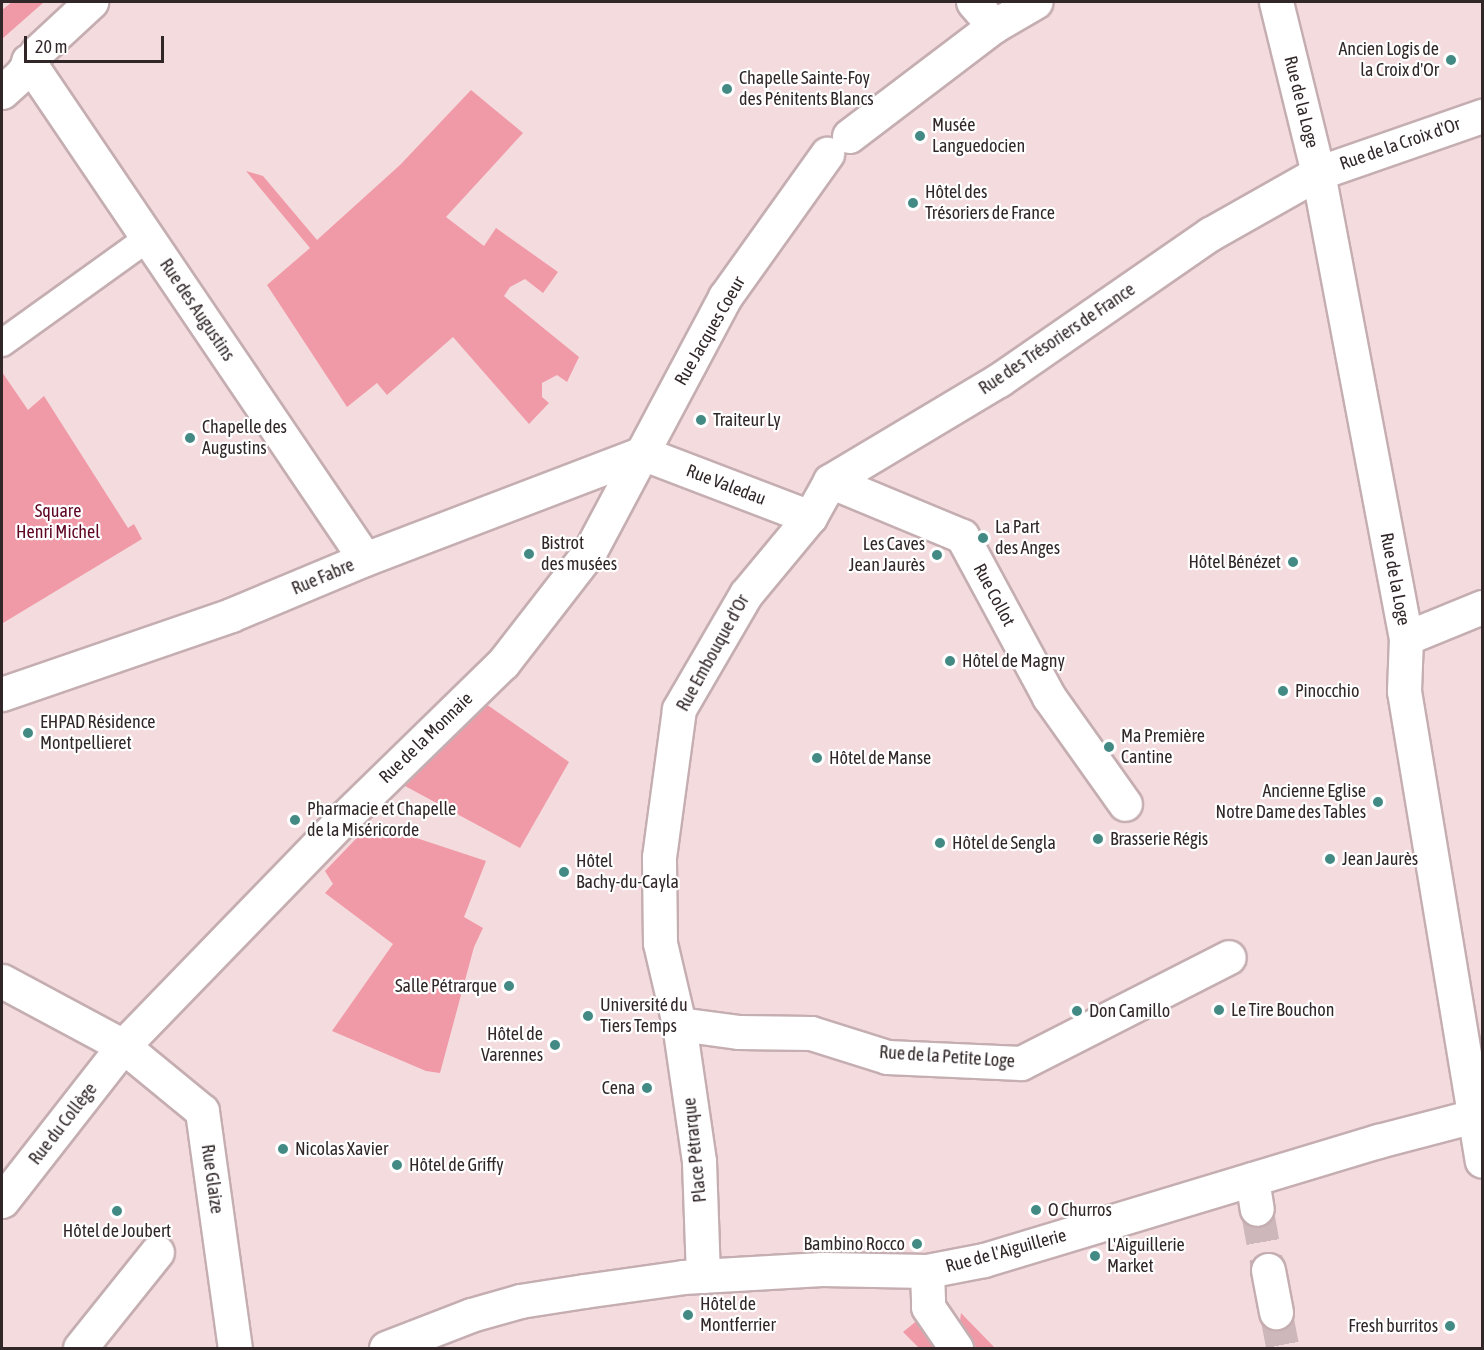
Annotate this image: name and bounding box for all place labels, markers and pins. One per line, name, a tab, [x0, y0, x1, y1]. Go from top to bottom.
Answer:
place label: Ancien Logis de la Croix d'Or	[1338, 39, 1439, 82]
marker: Ancien Logis de la Croix d'Or	[1444, 53, 1458, 67]
place label: Chapelle Sainte-Foy des Pénitents Blancs	[739, 68, 874, 110]
marker: Chapelle Sainte-Foy des Pénitents Blancs	[720, 82, 734, 96]
place label: Musée Languedocien	[932, 115, 1025, 158]
marker: Musée Languedocien	[913, 129, 927, 143]
place label: Hôtel des Trésoriers de France	[925, 182, 1055, 224]
marker: Hôtel des Trésoriers de France	[906, 196, 920, 210]
place label: Traiteur Ly	[713, 409, 781, 431]
marker: Traiteur Ly	[694, 413, 708, 427]
place label: Chapelle des Augustins	[202, 417, 287, 460]
marker: Chapelle des Augustins	[183, 431, 197, 445]
place label: La Part des Anges	[995, 517, 1060, 560]
marker: La Part des Anges	[976, 531, 990, 545]
place label: Bistrot des musées	[541, 533, 617, 576]
place label: Les Caves Jean Jaurès	[849, 534, 925, 576]
marker: Bistrot des musées	[522, 547, 536, 561]
marker: Les Caves Jean Jaurès	[930, 548, 944, 562]
place label: Hôtel Bénézet	[1188, 551, 1281, 573]
marker: Hôtel Bénézet	[1286, 555, 1300, 569]
place label: Hôtel de Magny	[962, 650, 1065, 672]
marker: Hôtel de Magny	[943, 654, 957, 668]
place label: Pinocchio	[1295, 680, 1359, 702]
marker: Pinocchio	[1276, 684, 1290, 698]
place label: EHPAD Résidence Montpellieret	[40, 712, 156, 754]
marker: EHPAD Résidence Montpellieret	[21, 726, 35, 740]
place label: Ma Première Cantine	[1121, 726, 1205, 768]
marker: Ma Première Cantine	[1102, 740, 1116, 754]
place label: Hôtel de Manse	[829, 747, 931, 769]
marker: Hôtel de Manse	[810, 751, 824, 765]
place label: Ancienne Eglise Notre Dame des Tables	[1216, 781, 1366, 824]
marker: Ancienne Eglise Notre Dame des Tables	[1371, 795, 1385, 809]
place label: Pharmacie et Chapelle de la Miséricorde	[307, 799, 456, 842]
marker: Pharmacie et Chapelle de la Miséricorde	[288, 813, 302, 827]
place label: Brasserie Régis	[1110, 828, 1208, 850]
place label: Hôtel de Sengla	[952, 832, 1056, 854]
marker: Brasserie Régis	[1091, 832, 1105, 846]
marker: Hôtel de Sengla	[933, 836, 947, 850]
place label: Jean Jaurès	[1342, 848, 1418, 870]
place label: Hôtel Bachy-du-Cayla	[576, 851, 679, 894]
marker: Jean Jaurès	[1323, 852, 1337, 866]
marker: Hôtel Bachy-du-Cayla	[557, 865, 571, 879]
place label: Salle Pétrarque	[395, 975, 497, 997]
marker: Salle Pétrarque	[502, 979, 516, 993]
place label: Université du Tiers Temps	[600, 995, 688, 1038]
place label: Le Tire Bouchon	[1231, 999, 1334, 1021]
place label: Don Camillo	[1089, 1000, 1170, 1022]
marker: Le Tire Bouchon	[1212, 1003, 1226, 1017]
marker: Don Camillo	[1070, 1004, 1084, 1018]
marker: Université du Tiers Temps	[581, 1009, 595, 1023]
place label: Hôtel de Varennes	[481, 1024, 543, 1066]
marker: Hôtel de Varennes	[548, 1038, 562, 1052]
place label: Cena	[602, 1077, 635, 1099]
marker: Cena	[640, 1081, 654, 1095]
place label: Nicolas Xavier	[295, 1138, 388, 1160]
marker: Nicolas Xavier	[276, 1142, 290, 1156]
place label: Hôtel de Griffy	[409, 1154, 504, 1176]
marker: Hôtel de Griffy	[390, 1158, 404, 1172]
place label: O Churros	[1048, 1199, 1112, 1221]
marker: O Churros	[1029, 1203, 1043, 1217]
marker: Hôtel de Joubert	[110, 1204, 124, 1218]
place label: Hôtel de Joubert	[63, 1220, 171, 1242]
place label: Bambino Rocco	[804, 1233, 905, 1255]
place label: L'Aiguillerie Market	[1107, 1235, 1185, 1278]
marker: Bambino Rocco	[910, 1237, 924, 1251]
marker: L'Aiguillerie Market	[1088, 1249, 1102, 1263]
place label: Hôtel de Montferrier	[700, 1294, 776, 1336]
marker: Hôtel de Montferrier	[681, 1308, 695, 1322]
place label: Fresh burritos	[1348, 1315, 1438, 1337]
marker: Fresh burritos	[1443, 1319, 1457, 1333]

